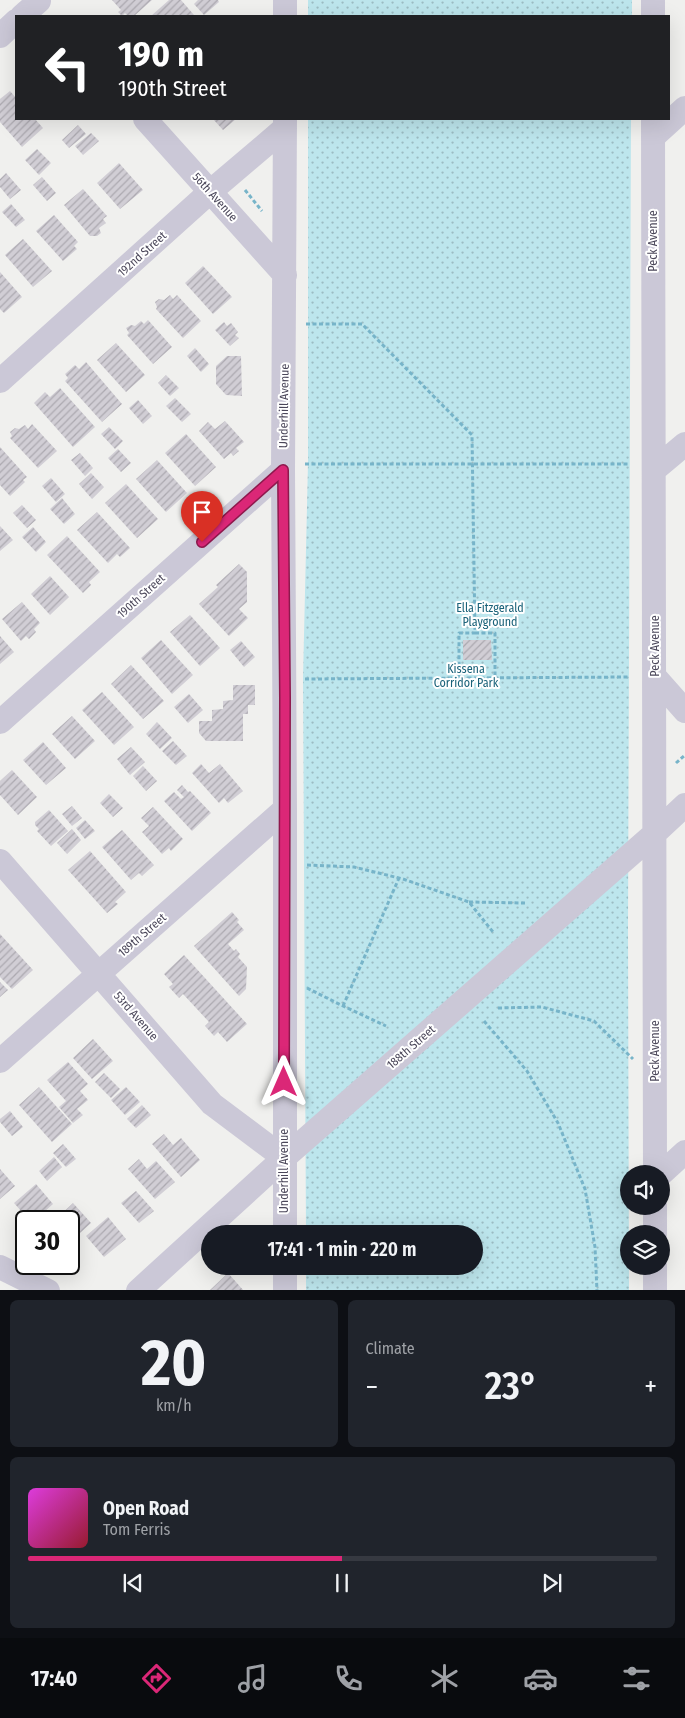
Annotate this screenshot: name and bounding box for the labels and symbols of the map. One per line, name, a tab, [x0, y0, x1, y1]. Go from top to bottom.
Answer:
street label: 56th Avenue	[190, 170, 241, 224]
street label: Peck Avenue	[646, 210, 660, 272]
street label: 192nd Street	[115, 228, 169, 280]
street label: Underhill Avenue	[276, 364, 292, 448]
pin	[181, 491, 223, 542]
street label: 190th Street	[114, 571, 168, 621]
park label: Ella Fitzgerald Playground	[456, 601, 524, 629]
street label: Peck Avenue	[648, 615, 662, 677]
park label: Kissena Corridor Park	[434, 662, 499, 690]
street label: 189th Street	[115, 910, 169, 960]
street label: 53rd Avenue	[111, 989, 161, 1043]
street label: Peck Avenue	[648, 1020, 662, 1082]
street label: 188th Street	[384, 1022, 438, 1072]
position arrow	[257, 1055, 309, 1107]
street label: Underhill Avenue	[277, 1129, 291, 1213]
speed limit sign: 30	[15, 1210, 80, 1275]

